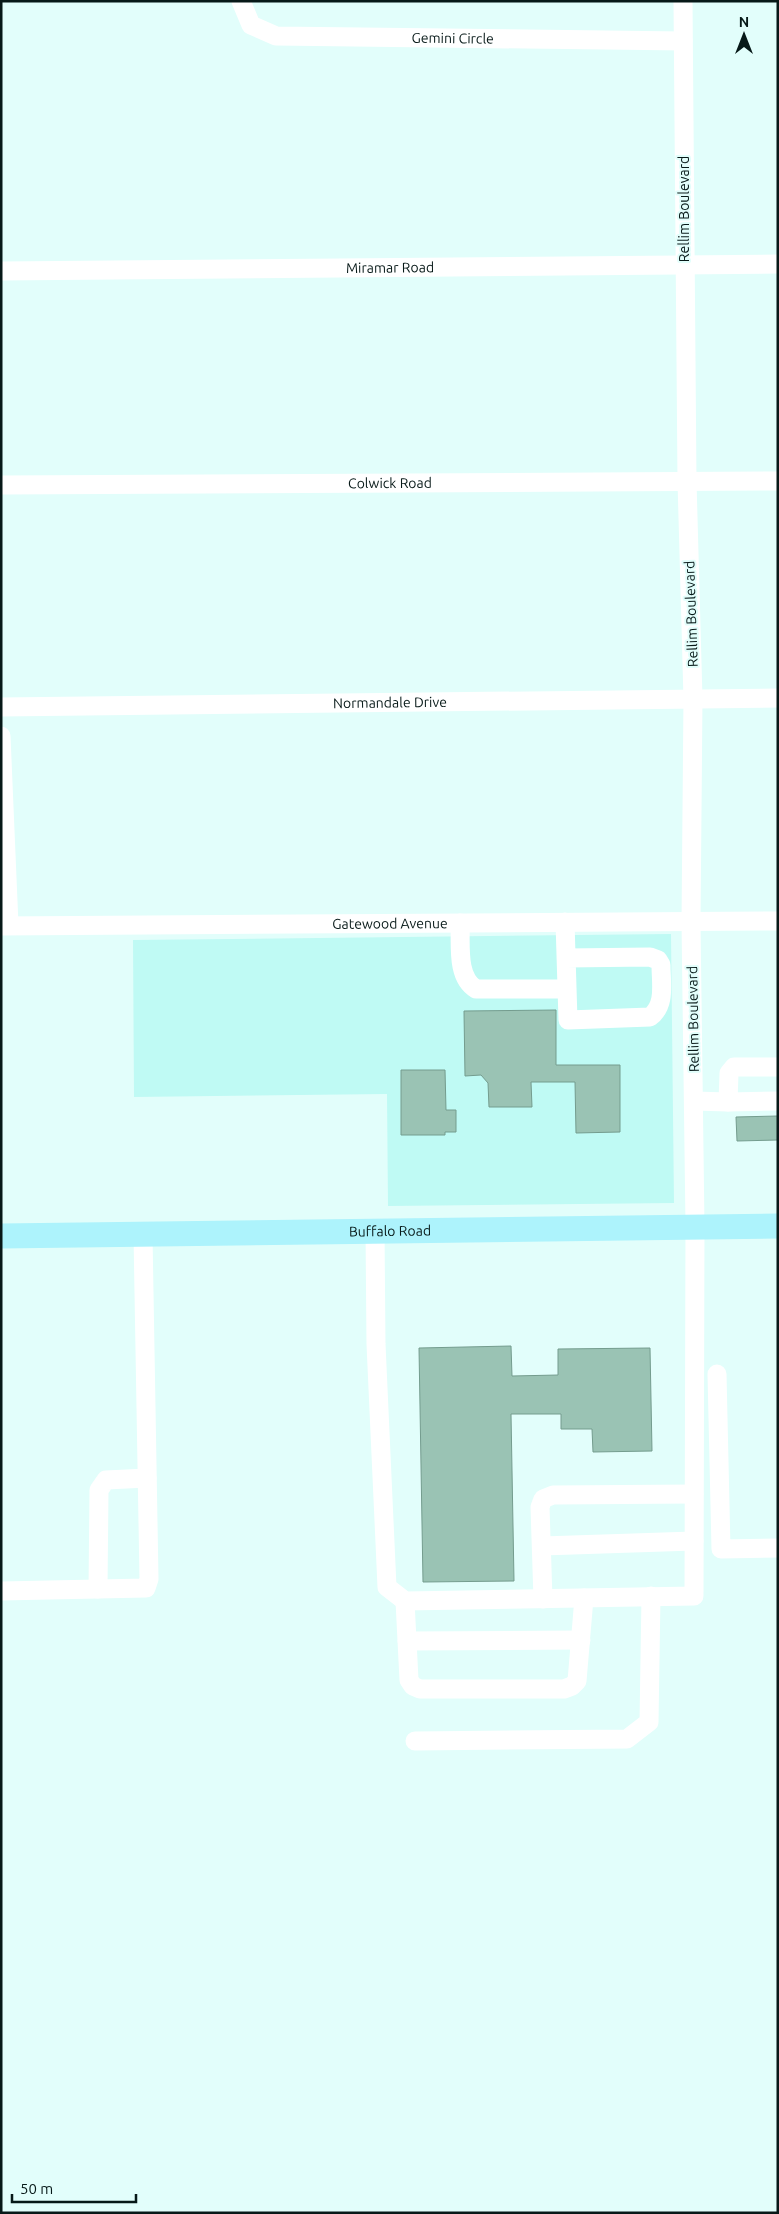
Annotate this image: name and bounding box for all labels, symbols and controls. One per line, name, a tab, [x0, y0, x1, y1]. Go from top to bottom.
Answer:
north arrow	[719, 10, 769, 60]
text: N	[739, 14, 749, 30]
street label: Gemini Circle	[411, 30, 494, 47]
street label: Rellim Boulevard	[676, 156, 692, 262]
street label: Miramar Road	[346, 259, 434, 276]
street label: Colwick Road	[348, 475, 432, 491]
street label: Rellim Boulevard	[681, 561, 701, 667]
street label: Normandale Drive	[333, 694, 447, 711]
street label: Gatewood Avenue	[332, 915, 448, 932]
street label: Rellim Boulevard	[684, 966, 702, 1072]
street label: Buffalo Road	[349, 1222, 431, 1240]
scale bar	[12, 2172, 136, 2204]
text: 50 m	[20, 2180, 53, 2197]

